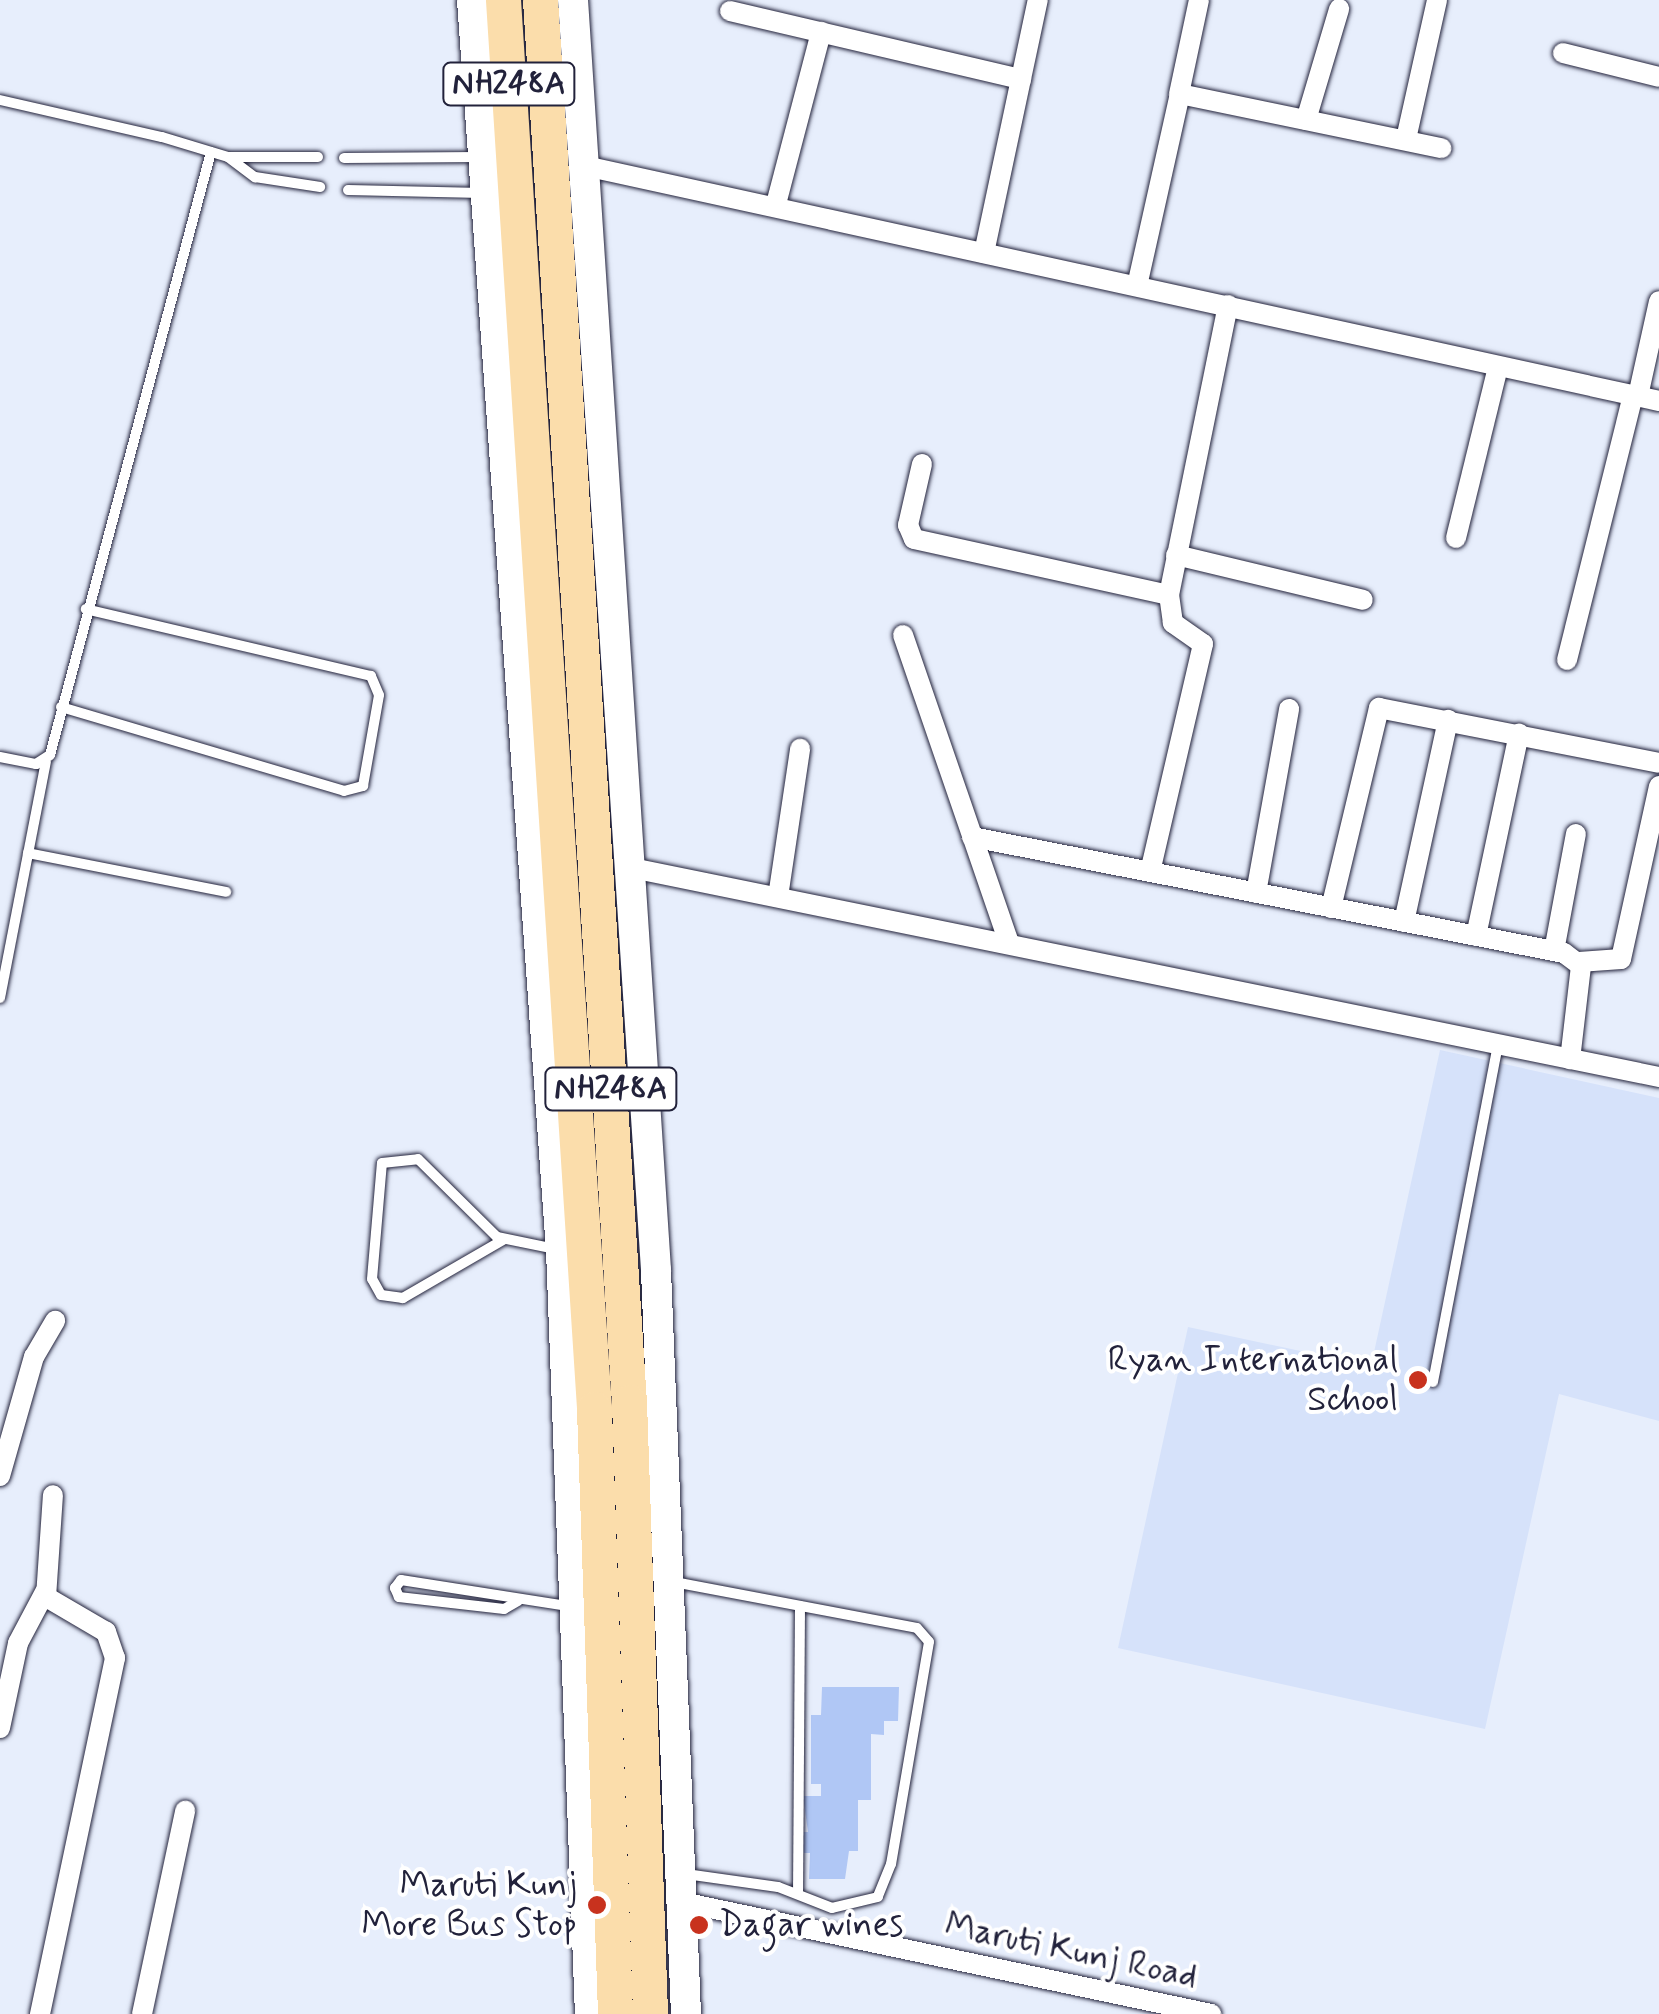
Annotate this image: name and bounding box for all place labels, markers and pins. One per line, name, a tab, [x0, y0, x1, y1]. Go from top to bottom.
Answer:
place label: Ryan International School	[1106, 1339, 1398, 1421]
marker: Ryan International School	[1407, 1369, 1429, 1391]
place label: Maruti Kunj More Bus Stop	[368, 1864, 577, 1946]
marker: Maruti Kunj More Bus Stop	[586, 1894, 608, 1916]
place label: Dagar wines	[719, 1904, 902, 1946]
marker: Dagar wines	[688, 1914, 710, 1936]

